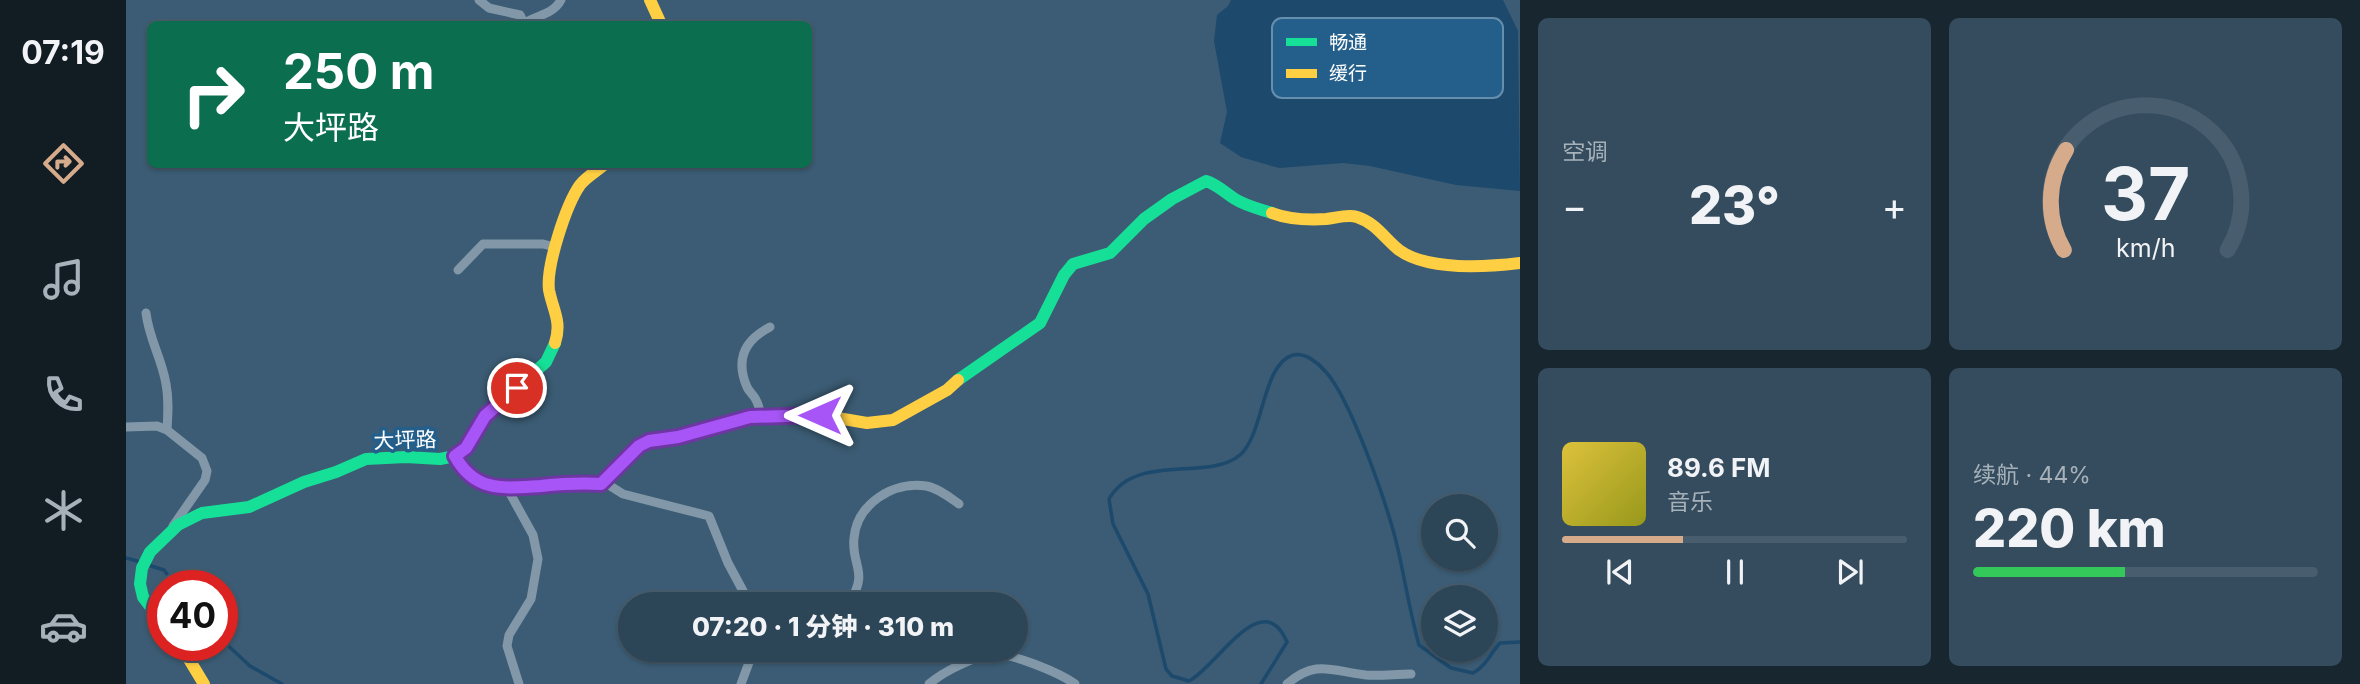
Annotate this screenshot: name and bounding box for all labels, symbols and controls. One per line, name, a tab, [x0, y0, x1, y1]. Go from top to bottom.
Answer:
legend	[1272, 18, 1503, 98]
text: 畅通	[1329, 31, 1367, 54]
text: 07:19	[21, 33, 105, 72]
text: 250 m	[283, 42, 435, 101]
icon: right	[168, 49, 259, 140]
text: 缓行	[1329, 62, 1367, 85]
text: 大坪路	[283, 108, 379, 147]
text: 空调	[1562, 138, 1608, 166]
icon: directions	[39, 139, 88, 188]
text: 37	[2101, 149, 2190, 238]
text: 23°	[1689, 174, 1780, 237]
text: −	[1562, 183, 1587, 229]
text: +	[1882, 183, 1907, 229]
text: km/h	[2116, 233, 2175, 263]
icon: music	[39, 255, 88, 304]
pin	[487, 358, 547, 418]
icon: arrive	[498, 369, 536, 407]
icon: phone	[39, 370, 88, 419]
position arrow	[783, 378, 857, 452]
street label: 大坪路	[373, 426, 437, 454]
text: 89.6 FM	[1667, 452, 1771, 483]
text: 续航 · 44%	[1973, 461, 2091, 489]
icon: climate	[39, 486, 88, 535]
text: 音乐	[1667, 488, 1713, 516]
map controls	[1421, 494, 1498, 662]
button: search	[1421, 494, 1498, 571]
text: 220 km	[1973, 497, 2166, 560]
icon: previous	[1601, 553, 1639, 591]
icon: pause	[1716, 553, 1754, 591]
icon: next	[1831, 553, 1869, 591]
speed limit sign: 40	[147, 570, 238, 661]
button: layers	[1421, 585, 1498, 662]
icon: car	[39, 602, 88, 651]
text: 07:20 · 1 分钟 · 310 m	[692, 611, 954, 642]

